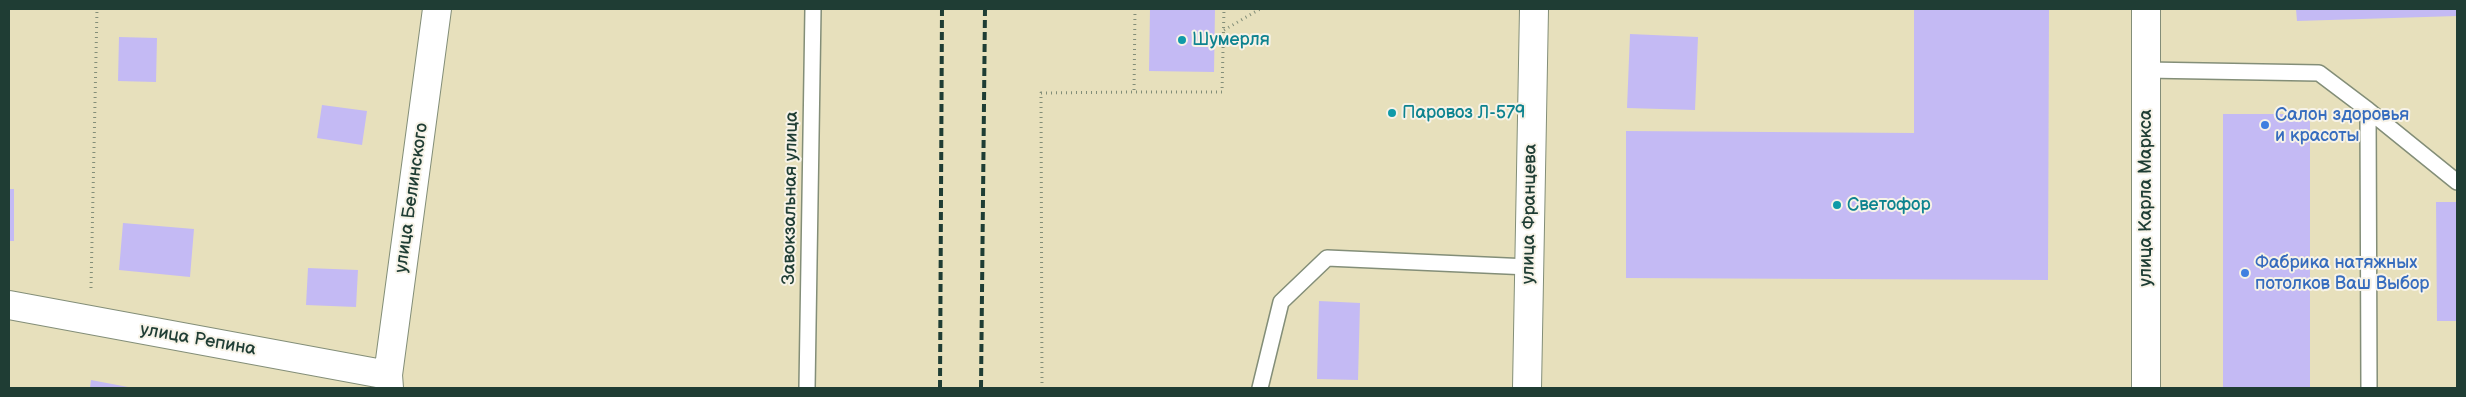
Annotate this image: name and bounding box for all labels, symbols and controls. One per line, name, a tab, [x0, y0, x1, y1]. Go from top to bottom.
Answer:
place label: Шумерля	[1192, 29, 1270, 51]
marker: Шумерля	[1176, 34, 1188, 46]
place label: Паровоз Л-579	[1402, 102, 1525, 124]
place label: Салон здоровья и красоты	[2275, 104, 2409, 146]
marker: Паровоз Л-579	[1386, 107, 1398, 119]
street label: улица Карла Маркса	[2135, 109, 2157, 287]
street label: Завокзальная улица	[779, 111, 803, 285]
marker: Салон здоровья и красоты	[2259, 119, 2271, 131]
street label: улица Белинского	[391, 122, 433, 274]
street label: улица Францева	[1518, 144, 1542, 284]
place label: Светофор	[1847, 194, 1931, 216]
marker: Светофор	[1831, 199, 1843, 211]
place label: Фабрика натяжных потолков Ваш Выбор	[2255, 252, 2429, 294]
marker: Фабрика натяжных потолков Ваш Выбор	[2239, 267, 2251, 279]
street label: улица Репина	[138, 319, 258, 361]

